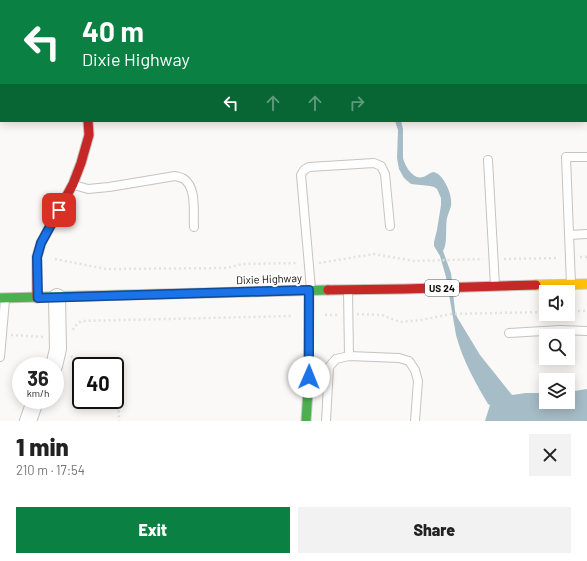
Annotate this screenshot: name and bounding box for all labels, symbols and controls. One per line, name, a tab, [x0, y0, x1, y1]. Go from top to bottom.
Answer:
text: 40 m	[82, 14, 144, 48]
icon: left	[16, 16, 68, 68]
text: Dixie Highway	[82, 48, 190, 70]
icon: left	[220, 92, 242, 114]
icon: ahead	[262, 92, 284, 114]
icon: ahead	[304, 92, 326, 114]
icon: right	[346, 92, 368, 114]
pin	[42, 193, 76, 227]
icon: arrive	[48, 199, 70, 221]
street label: Dixie Highway	[236, 271, 302, 286]
road number: US 24	[425, 280, 459, 296]
map controls	[539, 285, 575, 409]
button: sound	[539, 285, 575, 321]
button: search	[539, 329, 575, 365]
position arrow	[288, 356, 330, 398]
speed limit sign: 40	[72, 357, 124, 409]
text: 36	[27, 366, 49, 390]
button: layers	[539, 373, 575, 409]
text: km/h	[27, 387, 49, 399]
text: 1 min	[16, 432, 69, 461]
button: close	[529, 434, 571, 476]
text: 210 m · 17:54	[16, 462, 85, 478]
button: Exit	[16, 507, 290, 553]
button: Share	[298, 507, 571, 553]

